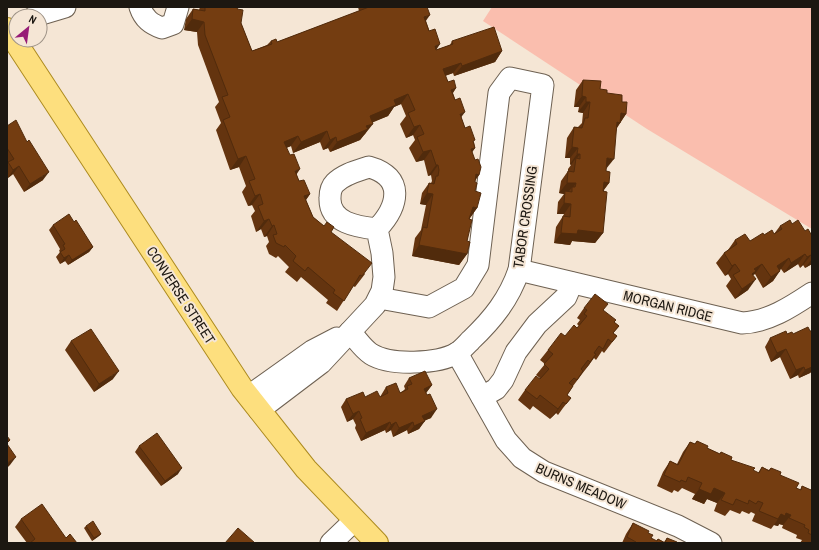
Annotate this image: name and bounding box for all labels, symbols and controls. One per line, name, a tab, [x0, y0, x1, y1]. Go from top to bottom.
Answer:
north arrow	[8, 8, 48, 48]
text: N	[27, 12, 39, 27]
street label: TABOR CROSSING	[509, 165, 541, 269]
street label: CONVERSE STREET	[143, 243, 219, 347]
street label: MORGAN RIDGE	[622, 286, 714, 326]
street label: BURNS MEADOW	[533, 459, 629, 513]

